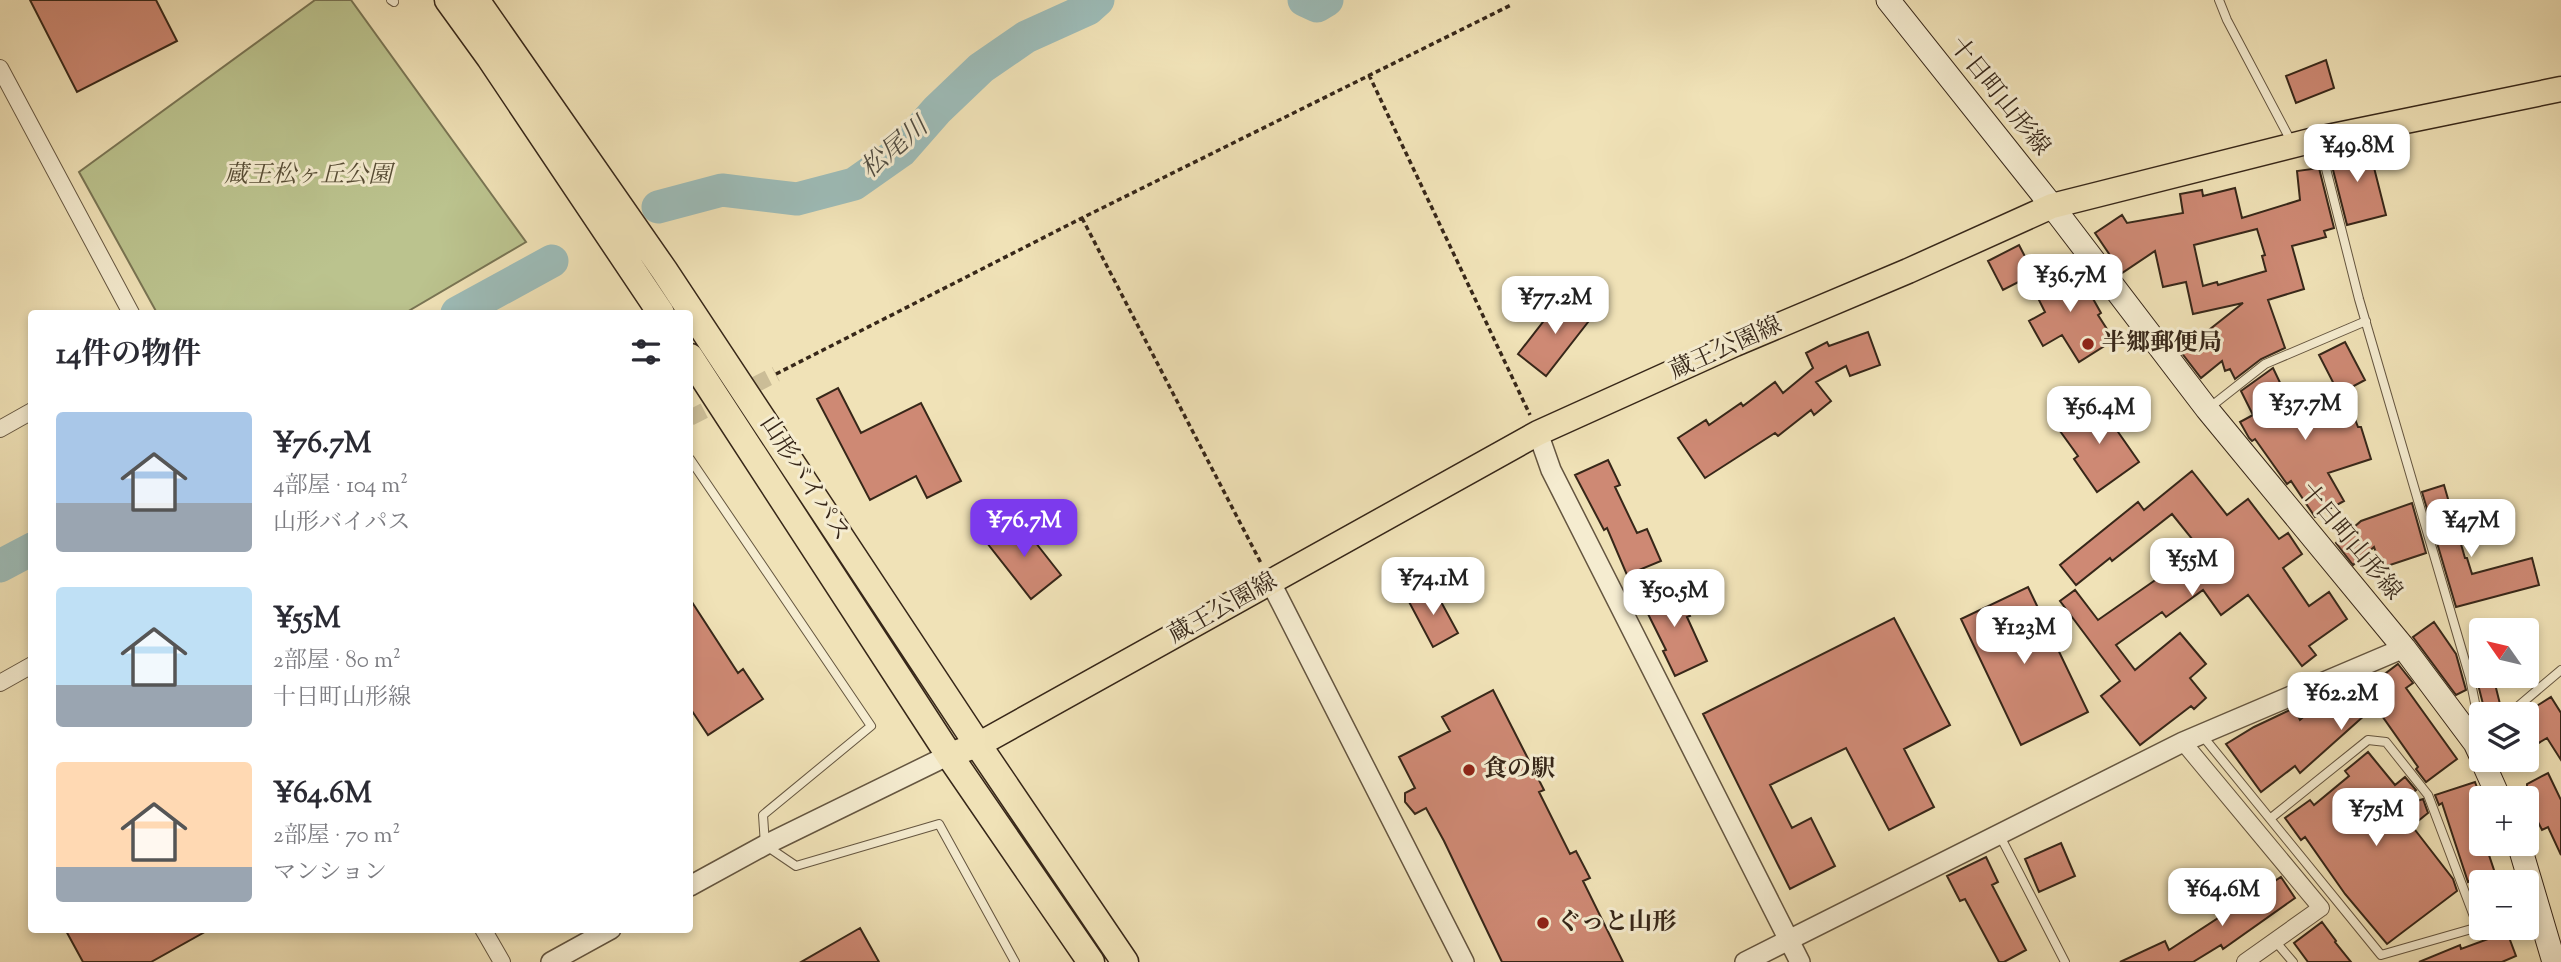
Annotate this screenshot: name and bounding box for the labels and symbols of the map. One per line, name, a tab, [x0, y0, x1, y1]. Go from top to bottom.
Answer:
street label: 十日町山形線	[1940, 30, 2058, 164]
water label: 松尾川	[853, 108, 939, 188]
pin: ¥49.8M	[2300, 124, 2414, 184]
park label: 蔵王松ヶ丘公園	[224, 159, 396, 193]
pin: ¥36.7M	[2013, 254, 2127, 314]
pin: ¥77.2M	[1498, 276, 1612, 336]
street label: 蔵王公園線	[1664, 309, 1788, 389]
place label: 半郷郵便局	[2102, 327, 2222, 361]
marker: 半郷郵便局	[2080, 336, 2096, 352]
pin: ¥37.7M	[2248, 382, 2362, 442]
pin: ¥56.4M	[2042, 386, 2156, 446]
street label: 山形バイパス	[751, 410, 857, 548]
street label: 十日町山形線	[2291, 476, 2409, 608]
pin: ¥76.7M	[967, 500, 1081, 559]
pin: ¥47M	[2430, 500, 2512, 559]
pin: ¥55M	[2151, 538, 2233, 598]
pin: ¥74.1M	[1376, 558, 1490, 617]
street label: 蔵王公園線	[1162, 565, 1284, 653]
pin: ¥50.5M	[1617, 570, 1731, 629]
pin: ¥123M	[1975, 606, 2073, 666]
north arrow	[2469, 618, 2539, 688]
pin: ¥62.2M	[2284, 672, 2398, 732]
place label: 食の駅	[1483, 753, 1555, 787]
marker: 食の駅	[1461, 762, 1477, 778]
pin: ¥75M	[2335, 788, 2417, 848]
pin: ¥64.6M	[2165, 869, 2279, 928]
place label: ぐっと山形	[1557, 906, 1677, 940]
marker: ぐっと山形	[1535, 915, 1551, 931]

